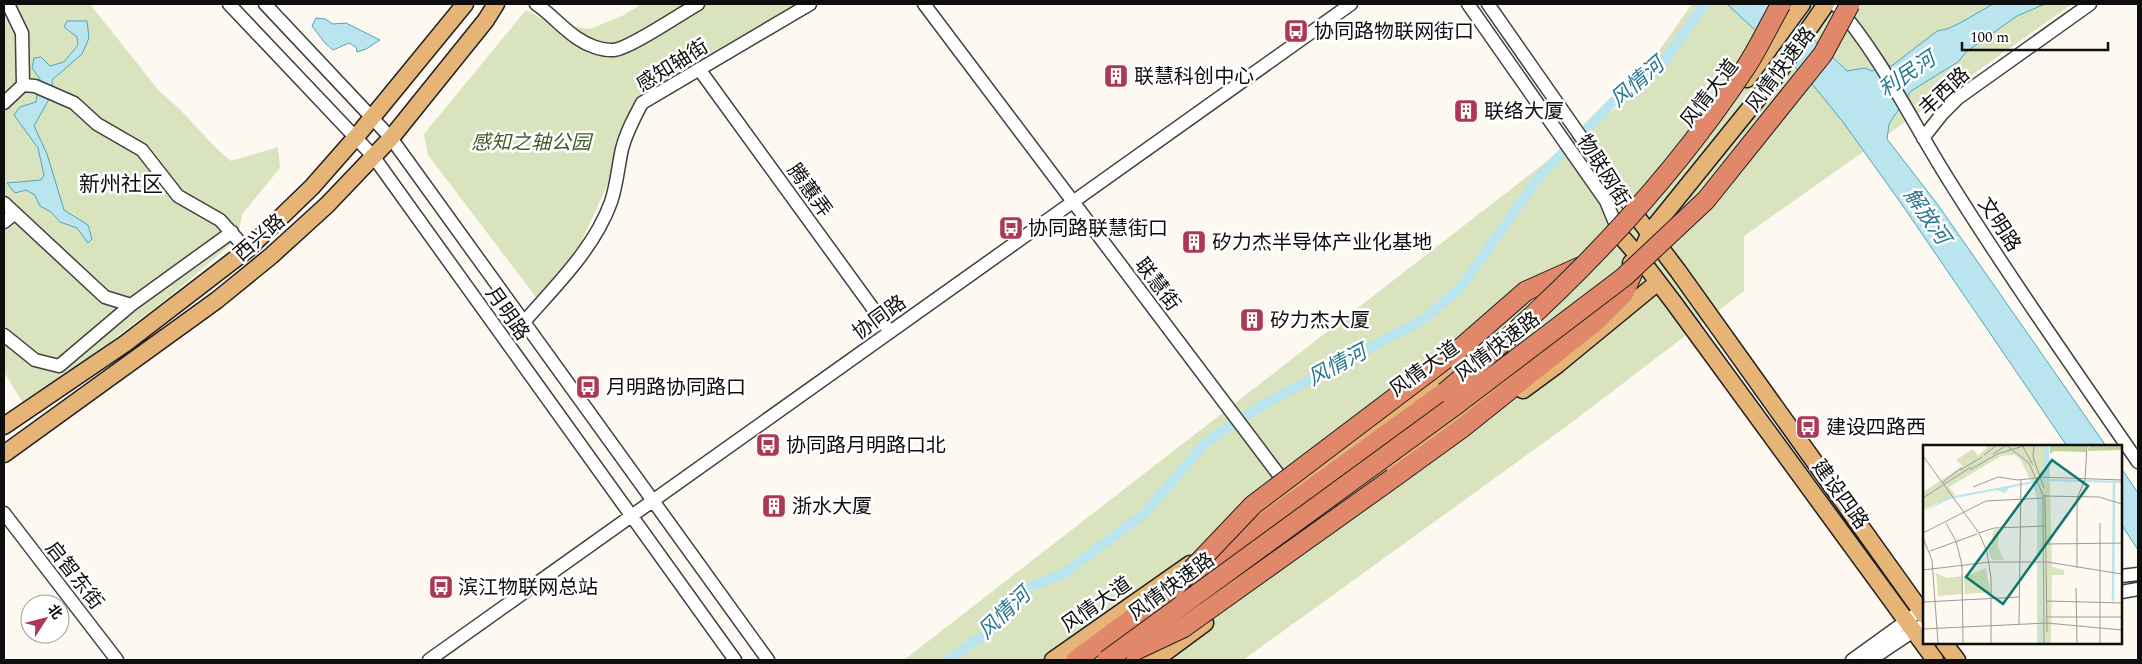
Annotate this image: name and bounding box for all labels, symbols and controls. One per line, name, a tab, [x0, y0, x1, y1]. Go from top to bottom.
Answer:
place label: 协同路物联网街口	[1314, 17, 1474, 47]
bus stop icon: 协同路物联网街口	[1283, 18, 1309, 44]
scale bar	[1962, 20, 2108, 52]
street label: 风情快速路	[1739, 21, 1823, 119]
text: 100 m	[1970, 26, 2009, 49]
street label: 感知轴街	[631, 32, 714, 100]
water label: 利民河	[1872, 42, 1946, 106]
water label: 风情河	[1603, 47, 1675, 115]
street label: 风情大道	[1673, 53, 1746, 134]
street label: 丰西路	[1913, 60, 1977, 123]
place label: 联慧科创中心	[1134, 62, 1254, 92]
building icon: 联慧科创中心	[1103, 63, 1129, 89]
place label: 联络大厦	[1484, 97, 1564, 127]
building icon: 联络大厦	[1453, 98, 1479, 124]
park label: 感知之轴公园	[471, 128, 594, 158]
street label: 物联网街	[1569, 129, 1637, 212]
street label: 腾蕙弄	[779, 158, 839, 224]
district label: 新州社区	[79, 169, 163, 201]
water label: 解放河	[1895, 182, 1960, 255]
street label: 文明路	[1970, 191, 2028, 258]
street label: 西兴路	[227, 207, 292, 269]
place label: 协同路联慧街口	[1028, 214, 1168, 244]
bus stop icon: 协同路联慧街口	[998, 215, 1024, 241]
place label: 矽力杰半导体产业化基地	[1212, 228, 1432, 258]
building icon: 矽力杰半导体产业化基地	[1181, 229, 1207, 255]
street label: 联慧街	[1127, 252, 1187, 318]
street label: 月明路	[478, 280, 537, 347]
street label: 协同路	[847, 288, 913, 348]
street label: 风情快速路	[1449, 305, 1547, 389]
place label: 矽力杰大厦	[1270, 306, 1370, 336]
building icon: 矽力杰大厦	[1239, 307, 1265, 333]
street label: 风情大道	[1383, 333, 1466, 404]
water label: 风情河	[1302, 335, 1376, 395]
place label: 月明路协同路口	[606, 373, 746, 403]
bus stop icon: 月明路协同路口	[575, 374, 601, 400]
place label: 建设四路西	[1826, 413, 1926, 443]
bus stop icon: 建设四路西	[1795, 414, 1821, 440]
place label: 协同路月明路口北	[786, 431, 946, 461]
bus stop icon: 协同路月明路口北	[755, 432, 781, 458]
inset map	[1923, 445, 2122, 644]
street label: 建设四路	[1805, 453, 1876, 536]
place label: 浙水大厦	[792, 492, 872, 522]
building icon: 浙水大厦	[761, 493, 787, 519]
street label: 启智东街	[38, 535, 111, 616]
street label: 风情快速路	[1122, 545, 1221, 628]
street label: 风情大道	[1055, 570, 1138, 640]
place label: 滨江物联网总站	[458, 573, 598, 603]
bus stop icon: 滨江物联网总站	[428, 574, 454, 600]
water label: 风情河	[971, 578, 1041, 647]
north arrow	[20, 594, 70, 644]
text: 北	[43, 600, 68, 623]

